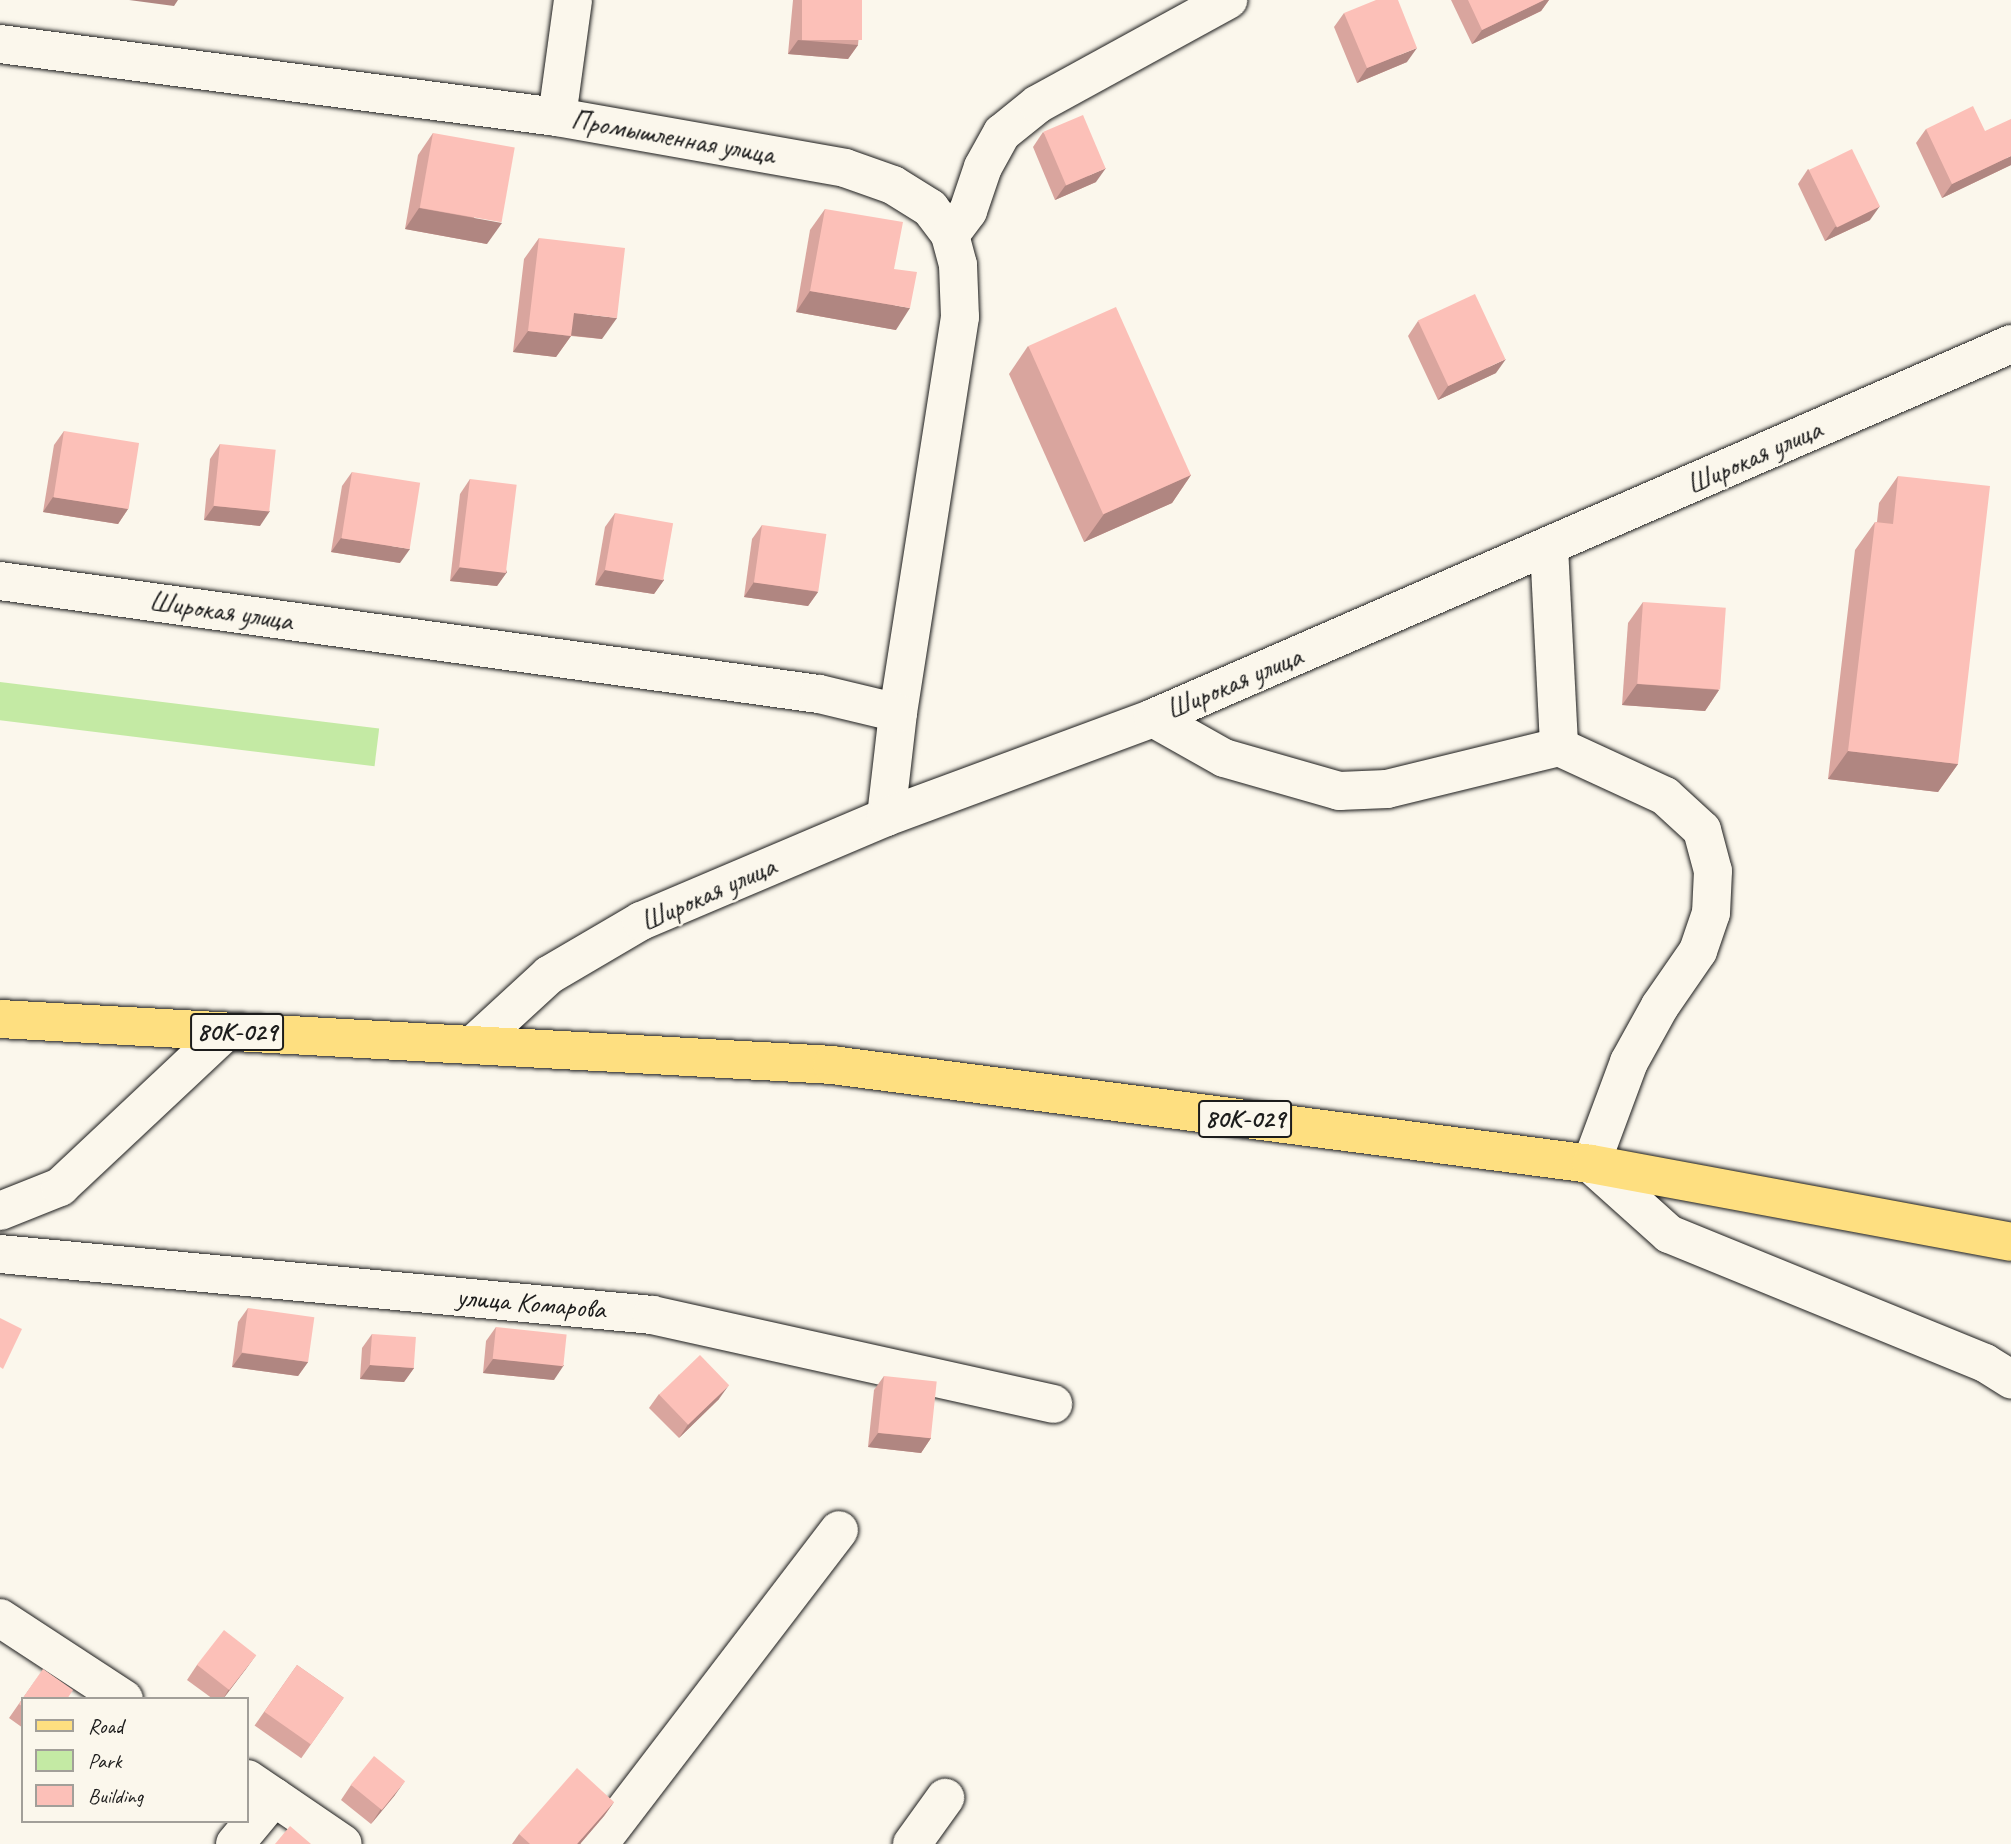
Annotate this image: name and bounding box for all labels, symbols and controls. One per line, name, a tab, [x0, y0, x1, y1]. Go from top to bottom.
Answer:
street label: Промышленная улица	[568, 102, 778, 172]
street label: Широкая улица	[1681, 412, 1827, 502]
street label: Широкая улица	[146, 584, 296, 638]
street label: Широкая улица	[1160, 639, 1308, 727]
street label: Широкая улица	[635, 849, 781, 939]
road number: 80К-029	[190, 1009, 284, 1054]
road number: 80К-029	[1198, 1096, 1292, 1142]
street label: улица Комарова	[455, 1280, 607, 1326]
legend	[21, 1697, 248, 1823]
text: Road	[88, 1713, 123, 1739]
text: Park	[88, 1748, 121, 1774]
text: Building	[88, 1783, 143, 1809]

